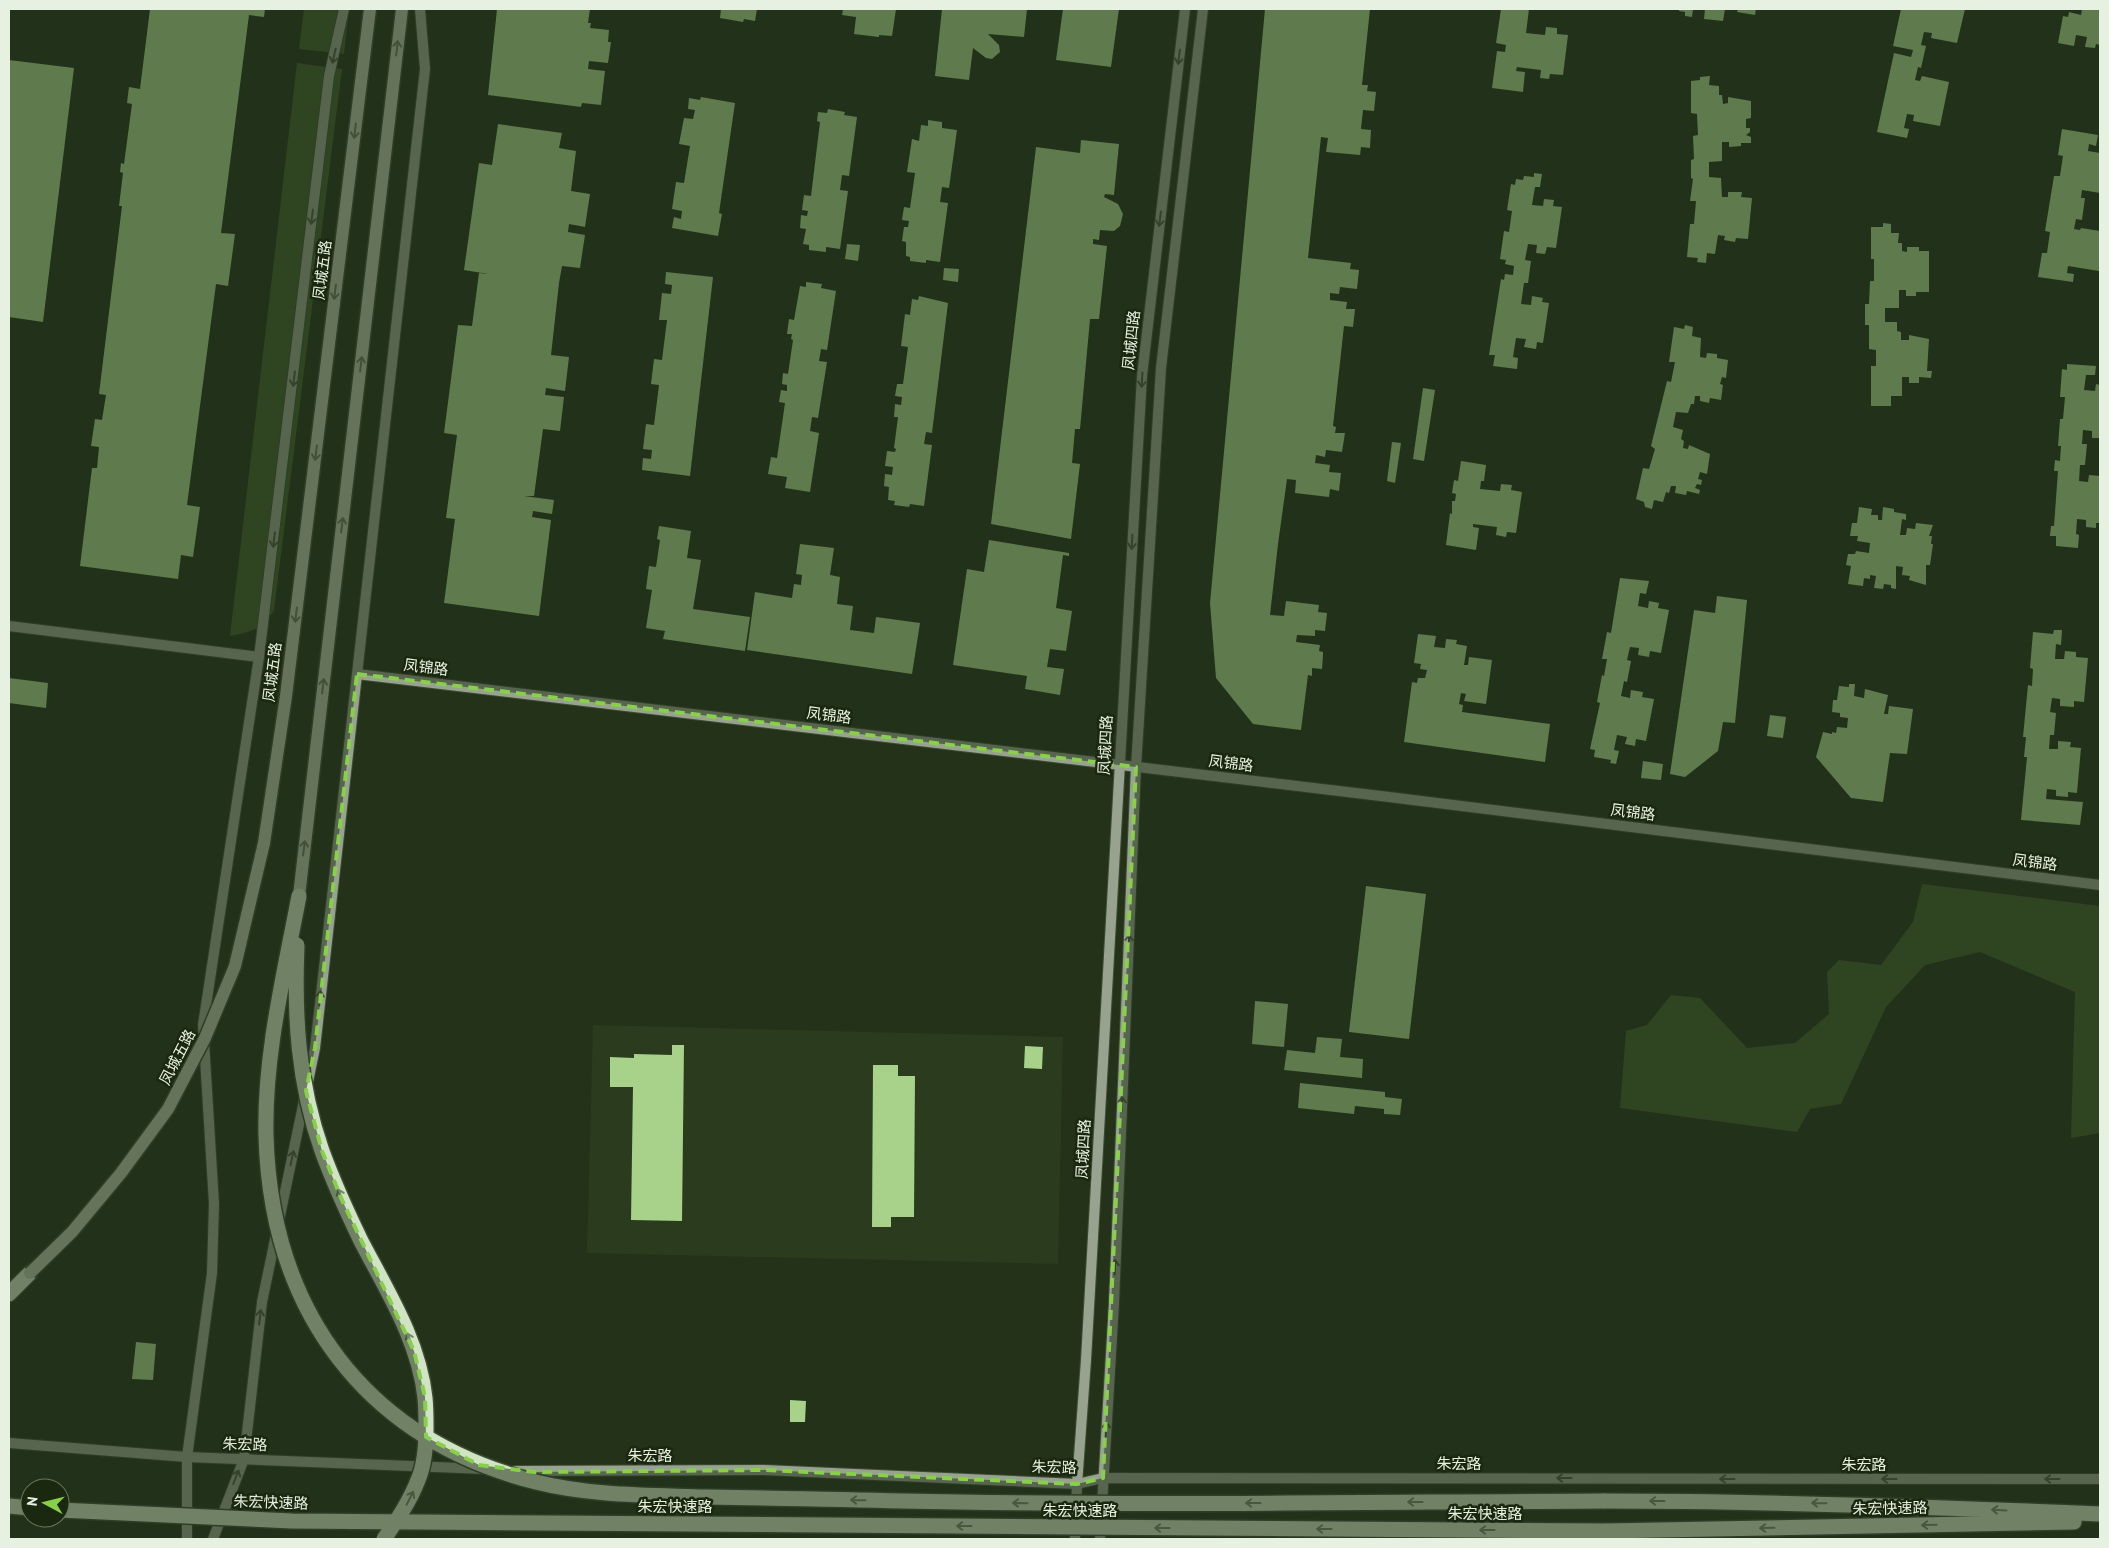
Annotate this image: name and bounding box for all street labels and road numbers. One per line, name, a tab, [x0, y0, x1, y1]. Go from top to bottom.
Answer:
street label: 凤城五路	[309, 239, 335, 301]
street label: 凤城四路	[1118, 309, 1144, 371]
street label: 凤城五路	[259, 641, 285, 703]
street label: 凤锦路	[403, 655, 449, 679]
street label: 凤锦路	[806, 703, 852, 727]
street label: 凤城四路	[1094, 715, 1116, 775]
street label: 凤锦路	[1208, 751, 1254, 775]
street label: 凤锦路	[1610, 800, 1656, 824]
street label: 凤锦路	[2012, 850, 2058, 874]
street label: 凤城五路	[155, 1026, 199, 1088]
street label: 凤城四路	[1072, 1119, 1094, 1179]
street label: 朱宏路	[222, 1434, 268, 1454]
street label: 朱宏路	[627, 1446, 673, 1465]
street label: 朱宏路	[1436, 1454, 1482, 1473]
street label: 朱宏路	[1841, 1455, 1887, 1474]
street label: 朱宏路	[1031, 1457, 1077, 1477]
street label: 朱宏快速路	[233, 1491, 309, 1513]
street label: 朱宏快速路	[637, 1497, 713, 1516]
street label: 朱宏快速路	[1852, 1498, 1928, 1518]
street label: 朱宏快速路	[1042, 1501, 1118, 1520]
street label: 朱宏快速路	[1447, 1504, 1523, 1523]

